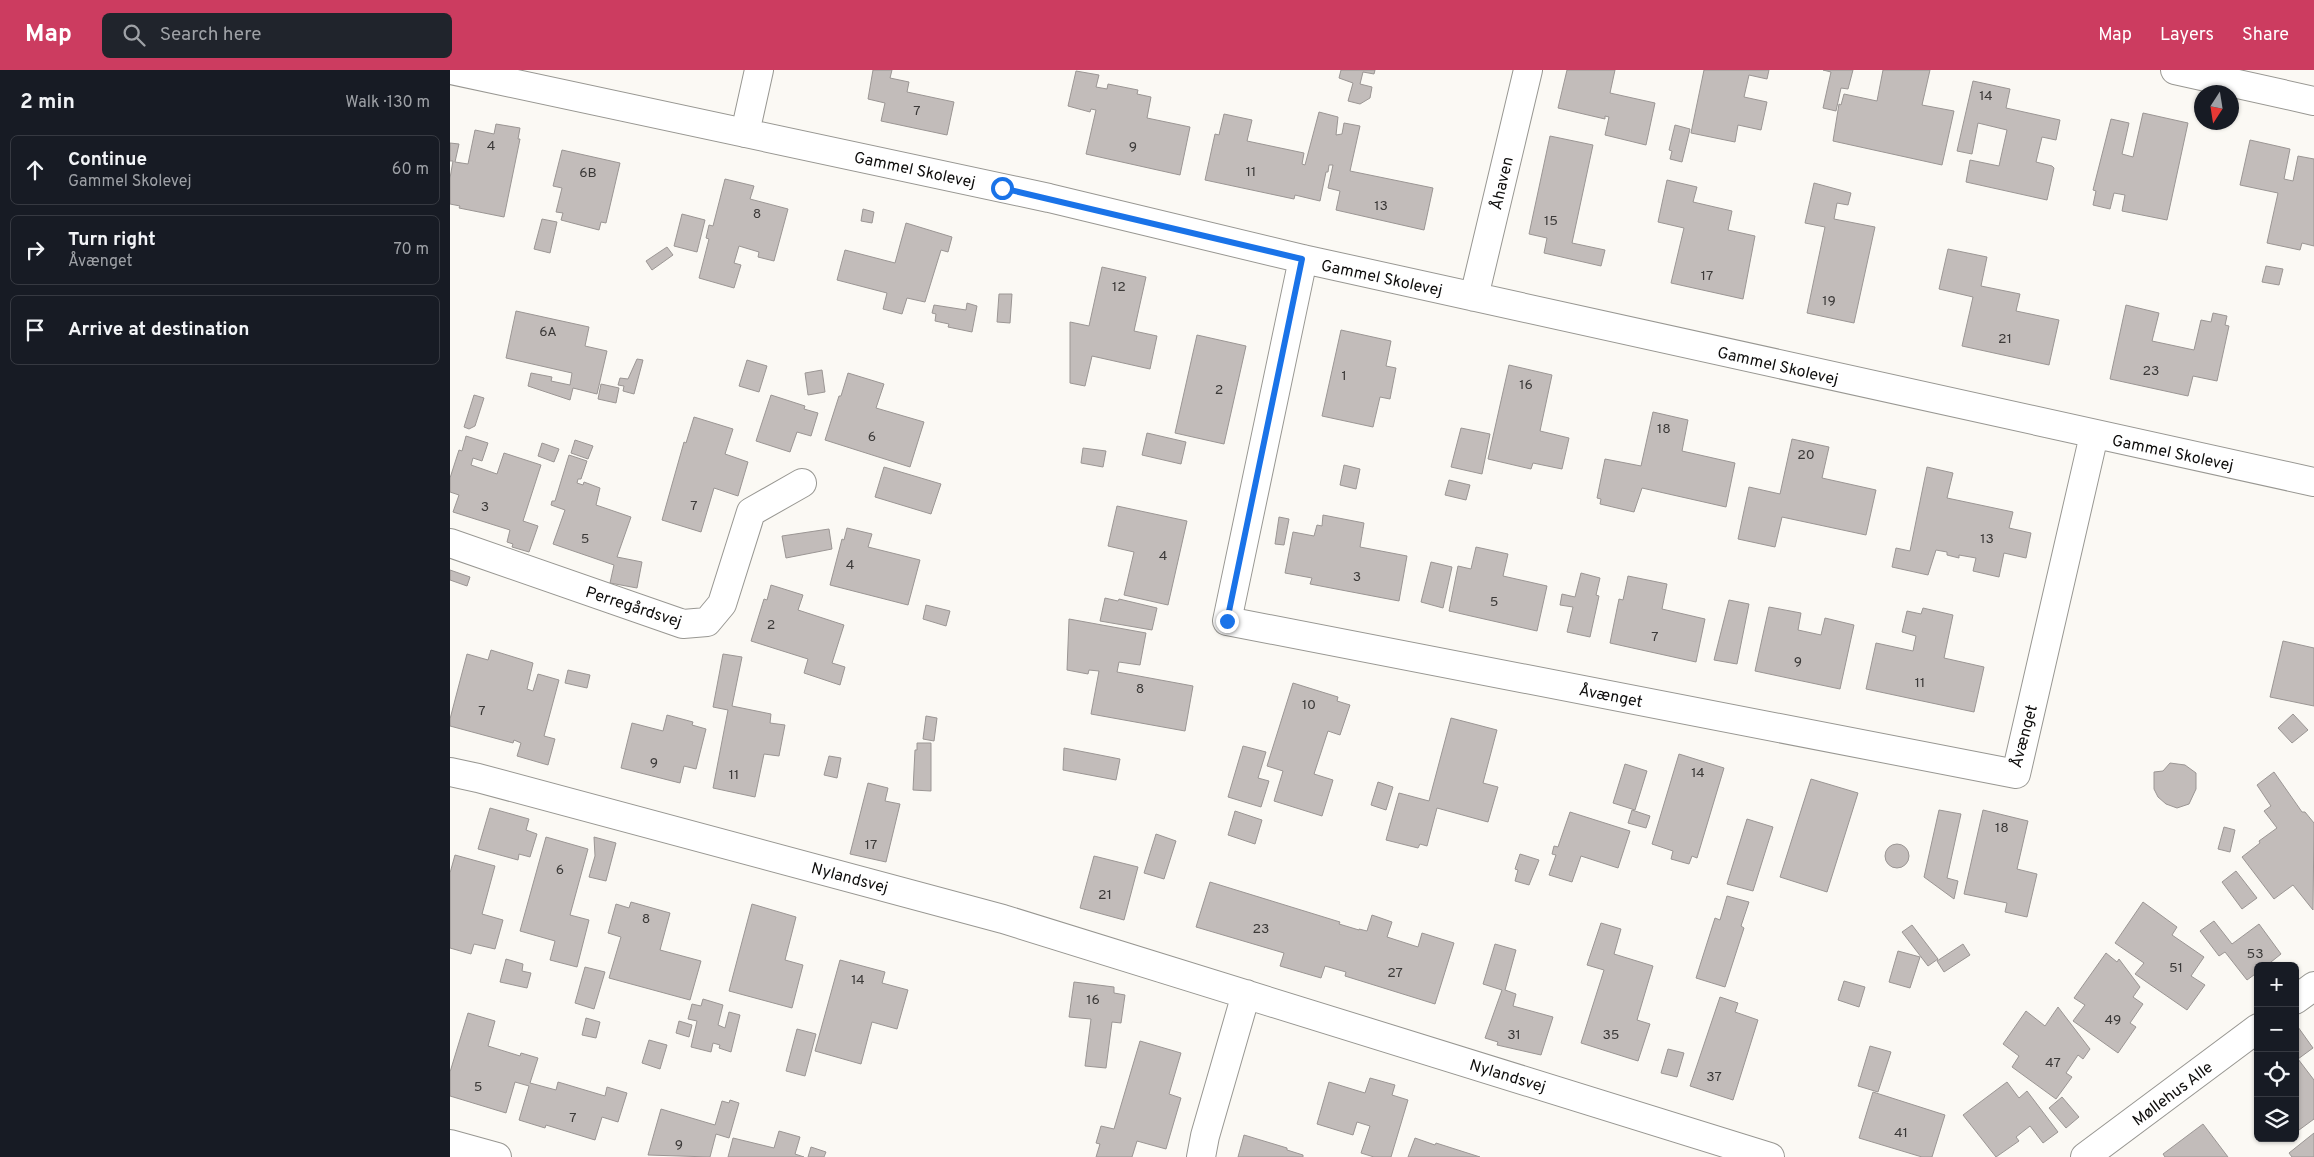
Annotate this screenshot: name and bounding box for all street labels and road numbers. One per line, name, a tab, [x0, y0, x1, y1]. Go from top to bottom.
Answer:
street label: Gammel Skolevej	[852, 148, 977, 194]
street label: Åhaven	[1486, 155, 1519, 212]
street label: Gammel Skolevej	[1319, 256, 1444, 302]
street label: Gammel Skolevej	[1715, 343, 1840, 391]
street label: Gammel Skolevej	[2110, 431, 2235, 477]
street label: Perregårdsvej	[583, 583, 684, 633]
street label: Åvænget	[1577, 680, 1644, 713]
street label: Åvænget	[2006, 703, 2043, 770]
street label: Nylandsvej	[809, 859, 890, 899]
street label: Nylandsvej	[1467, 1056, 1548, 1098]
street label: Møllehus Alle	[2129, 1058, 2217, 1131]

